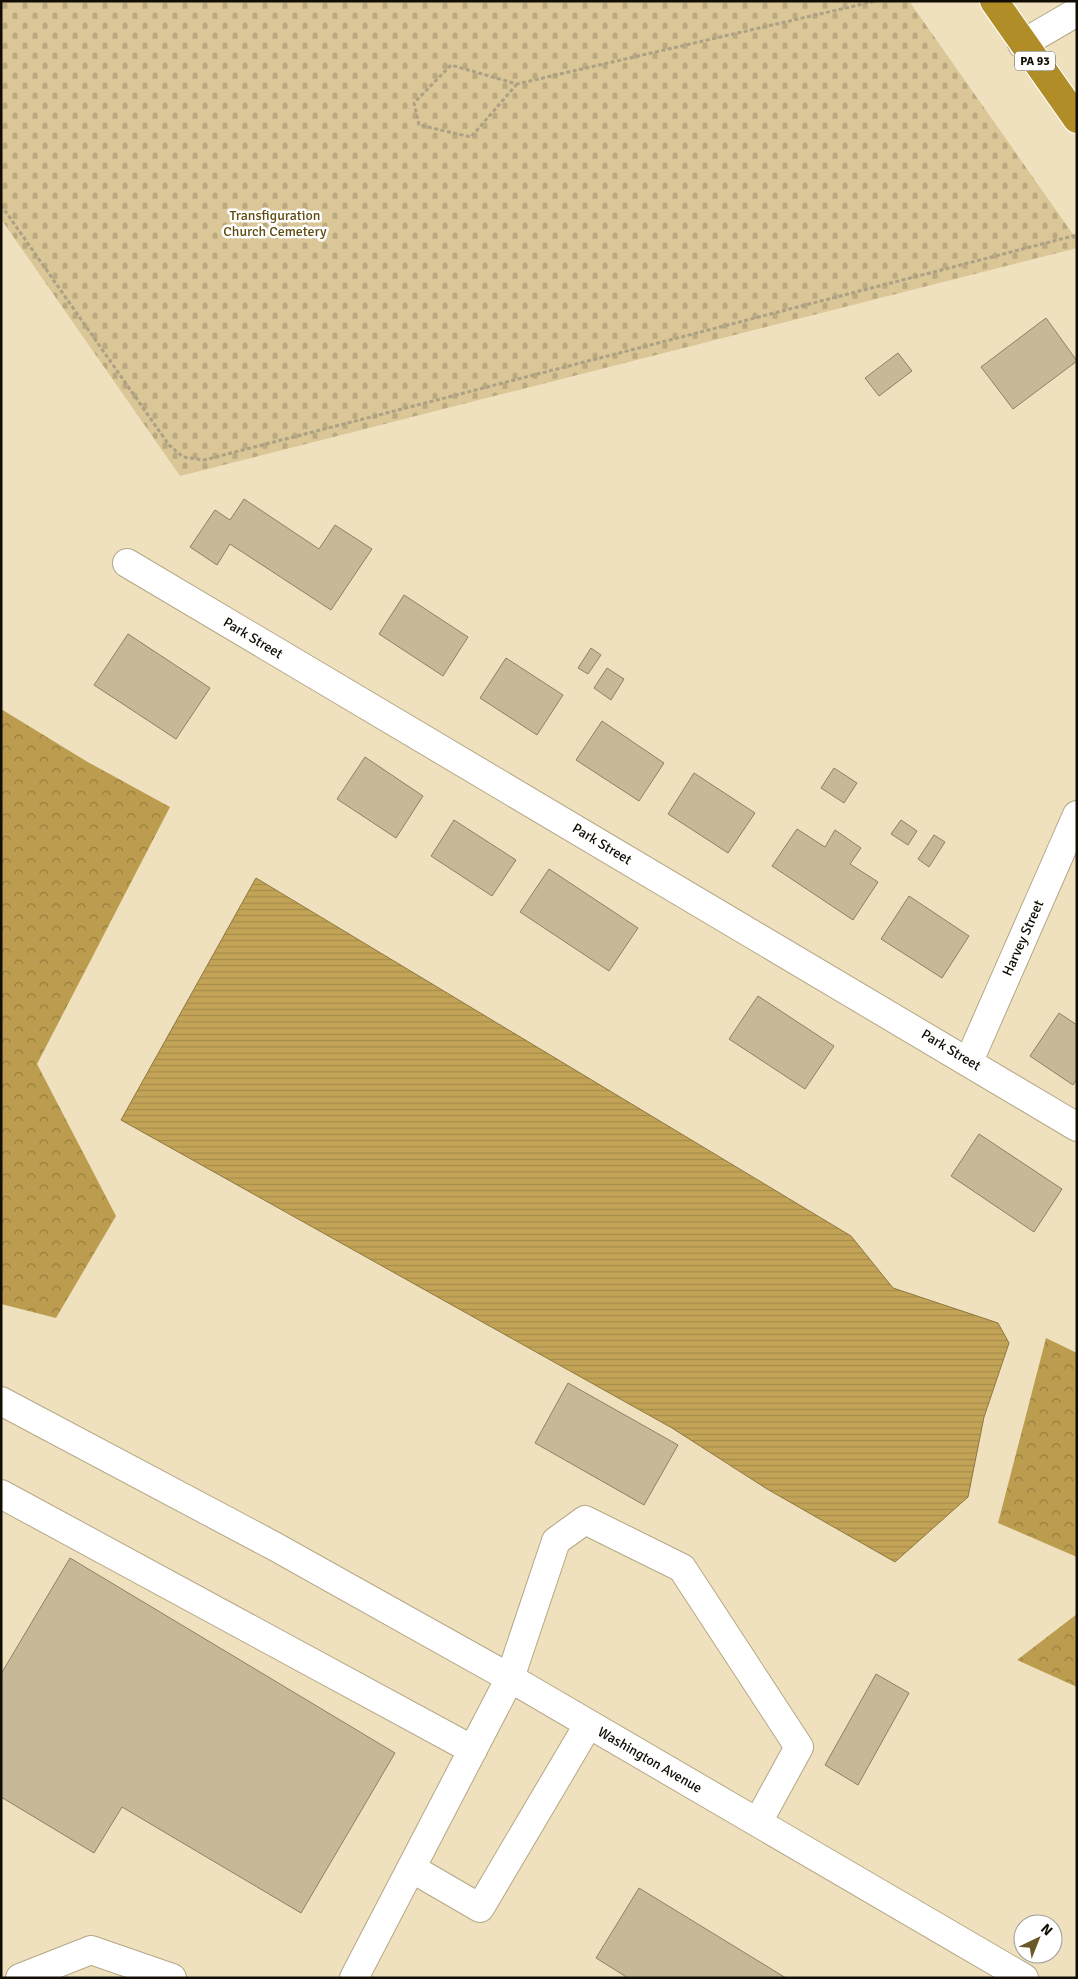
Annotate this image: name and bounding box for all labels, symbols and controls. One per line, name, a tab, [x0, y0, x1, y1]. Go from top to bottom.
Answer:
road number: PA 93	[1015, 51, 1055, 70]
park label: Transfiguration Church Cemetery	[223, 207, 327, 240]
street label: Park Street	[220, 614, 286, 662]
street label: Park Street	[569, 820, 635, 868]
street label: Harvey Street	[999, 897, 1047, 979]
street label: Park Street	[918, 1026, 984, 1074]
street label: Washington Avenue	[595, 1723, 705, 1797]
north arrow	[1013, 1914, 1063, 1964]
text: N	[1037, 1920, 1056, 1939]

